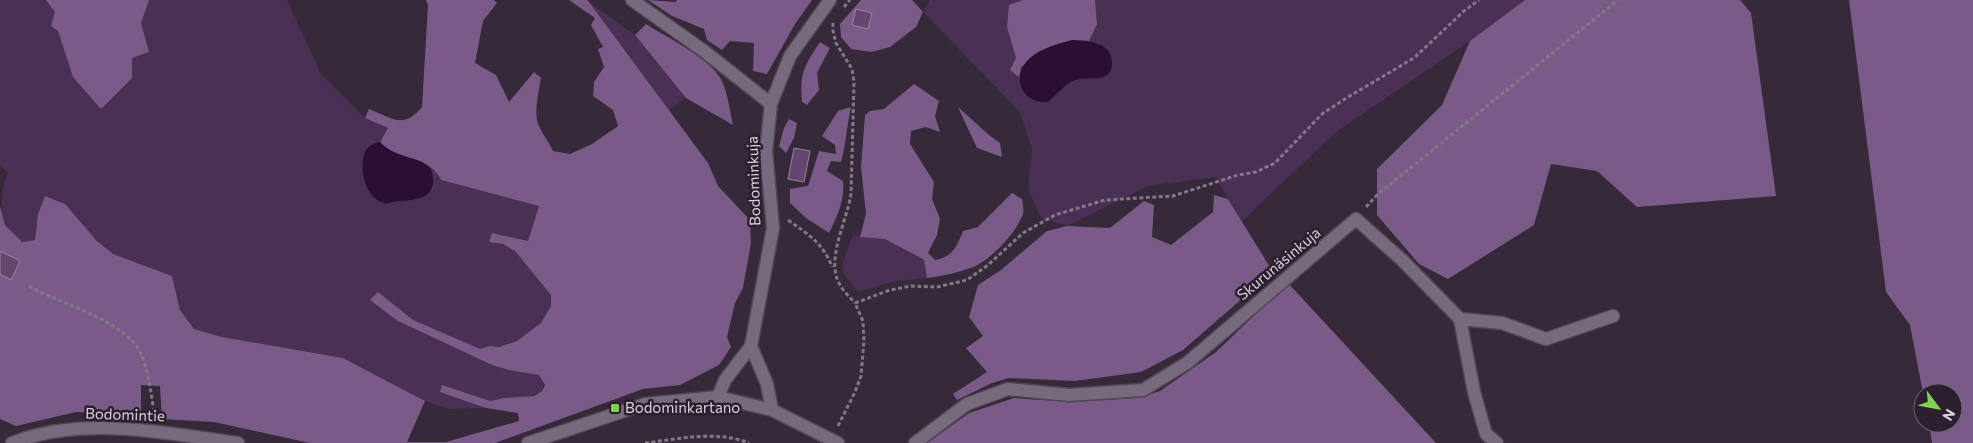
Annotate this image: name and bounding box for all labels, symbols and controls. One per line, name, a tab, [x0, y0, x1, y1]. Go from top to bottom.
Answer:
street label: Bodominkuja	[742, 136, 764, 226]
street label: Skurunäsinkuja	[1233, 223, 1324, 303]
north arrow	[1913, 383, 1963, 433]
place label: Bodominkartano	[625, 398, 740, 416]
marker: Bodominkartano	[609, 402, 621, 414]
street label: Bodomintie	[85, 404, 165, 424]
text: N	[1939, 406, 1959, 424]

